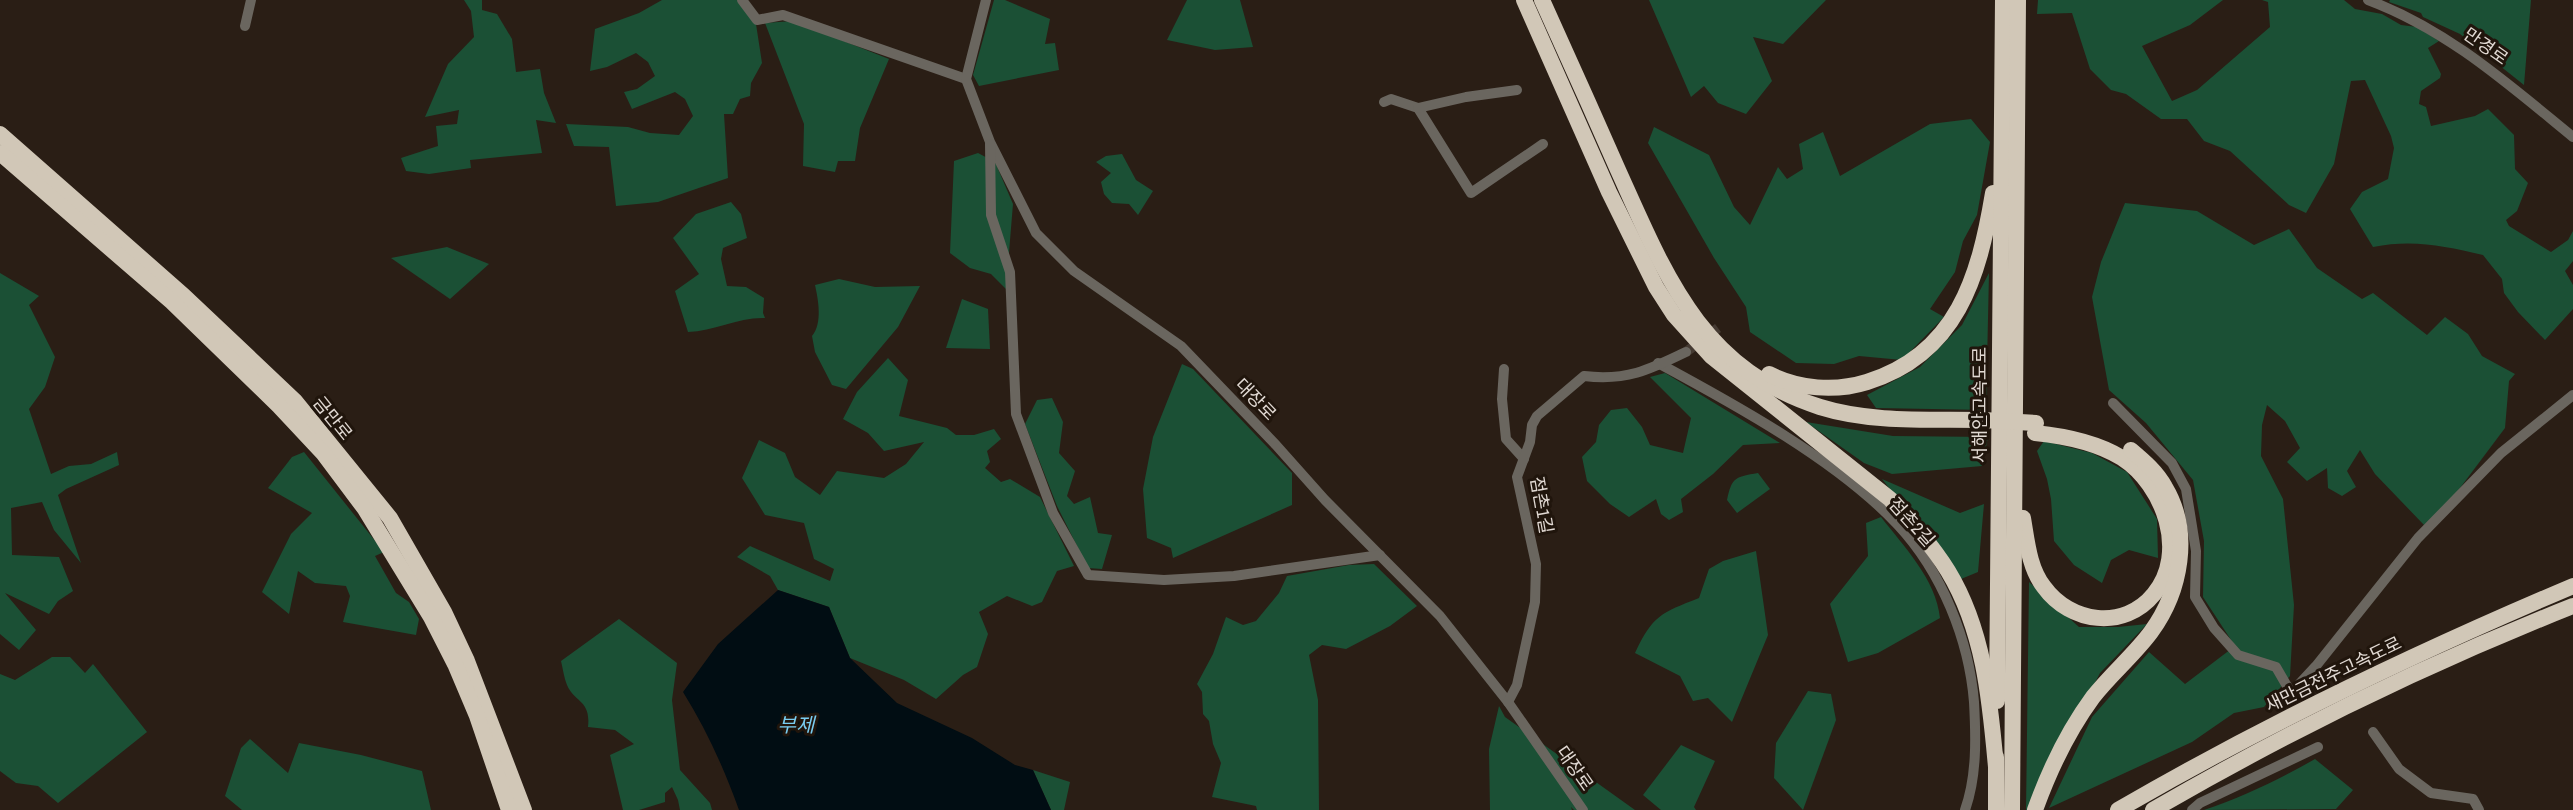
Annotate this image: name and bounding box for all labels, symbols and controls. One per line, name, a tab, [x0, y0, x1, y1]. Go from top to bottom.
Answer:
street label: 만경로	[2458, 22, 2514, 70]
street label: 서해안고속도로	[1967, 347, 1992, 463]
street label: 대장로	[1230, 372, 1282, 426]
street label: 금만로	[308, 391, 358, 445]
street label: 점촌1길	[1525, 474, 1559, 536]
street label: 점촌2길	[1883, 492, 1941, 552]
street label: 새만금전주고속도로	[2261, 630, 2405, 718]
water label: 부제	[778, 711, 817, 738]
street label: 대장로	[1551, 740, 1599, 796]

